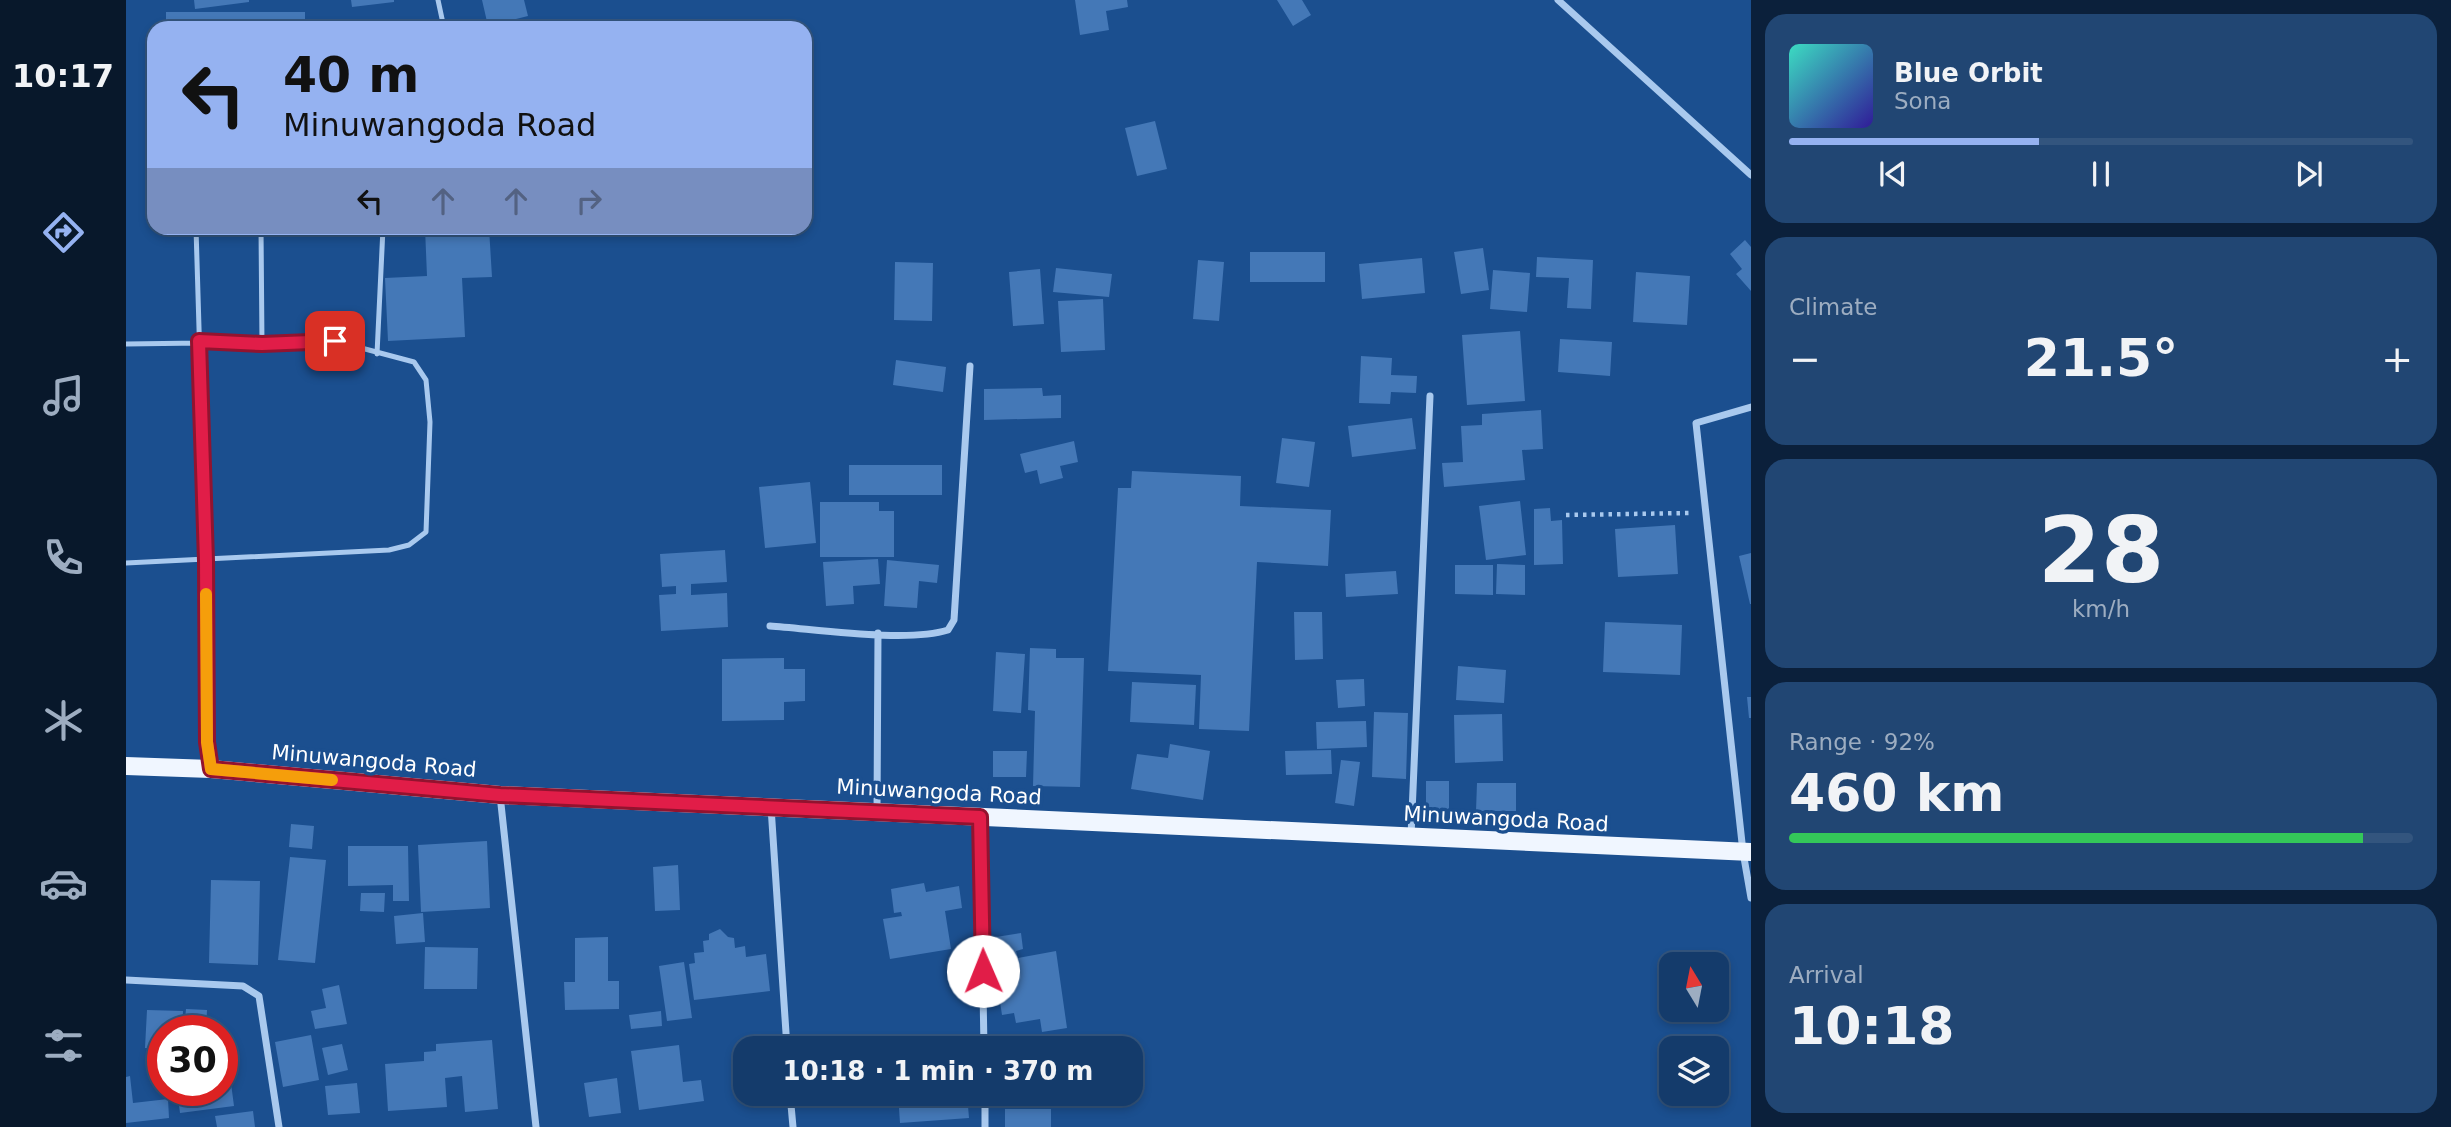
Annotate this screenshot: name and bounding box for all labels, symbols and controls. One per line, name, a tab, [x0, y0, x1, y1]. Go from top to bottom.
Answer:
text: 40 m	[283, 47, 419, 104]
icon: left	[168, 49, 259, 140]
text: 10:17	[12, 57, 114, 95]
text: Blue Orbit	[1894, 58, 2043, 88]
text: Sona	[1894, 88, 1951, 114]
text: Minuwangoda Road	[283, 106, 596, 144]
icon: previous	[1874, 155, 1912, 193]
icon: pause	[2082, 155, 2120, 193]
icon: next	[2290, 155, 2328, 193]
icon: left	[351, 182, 389, 220]
icon: ahead	[424, 182, 462, 220]
icon: ahead	[497, 182, 535, 220]
icon: right	[570, 182, 608, 220]
icon: directions	[39, 208, 88, 257]
text: Climate	[1789, 294, 1878, 320]
pin	[305, 311, 365, 371]
icon: arrive	[316, 322, 354, 360]
text: 21.5°	[2024, 328, 2178, 388]
text: −	[1789, 337, 1821, 381]
text: +	[2381, 337, 2413, 381]
icon: music	[39, 371, 88, 420]
text: 28	[2038, 498, 2164, 603]
icon: phone	[39, 533, 88, 582]
text: km/h	[2072, 596, 2130, 622]
icon: climate	[39, 696, 88, 745]
text: Range · 92%	[1789, 729, 1935, 755]
street label: Minuwangoda Road	[271, 740, 477, 782]
text: 460 km	[1789, 763, 2004, 823]
street label: Minuwangoda Road	[836, 775, 1042, 809]
street label: Minuwangoda Road	[1403, 802, 1609, 836]
icon: car	[39, 859, 88, 908]
position arrow	[946, 934, 1020, 1008]
north arrow	[1659, 952, 1729, 1022]
map controls	[1659, 952, 1729, 1106]
text: Arrival	[1789, 962, 1864, 988]
text: 10:18	[1789, 996, 1955, 1056]
speed limit sign: 30	[147, 1015, 238, 1106]
icon: filters	[39, 1021, 88, 1070]
button: layers	[1659, 1036, 1729, 1106]
text: 10:18 · 1 min · 370 m	[783, 1056, 1093, 1086]

